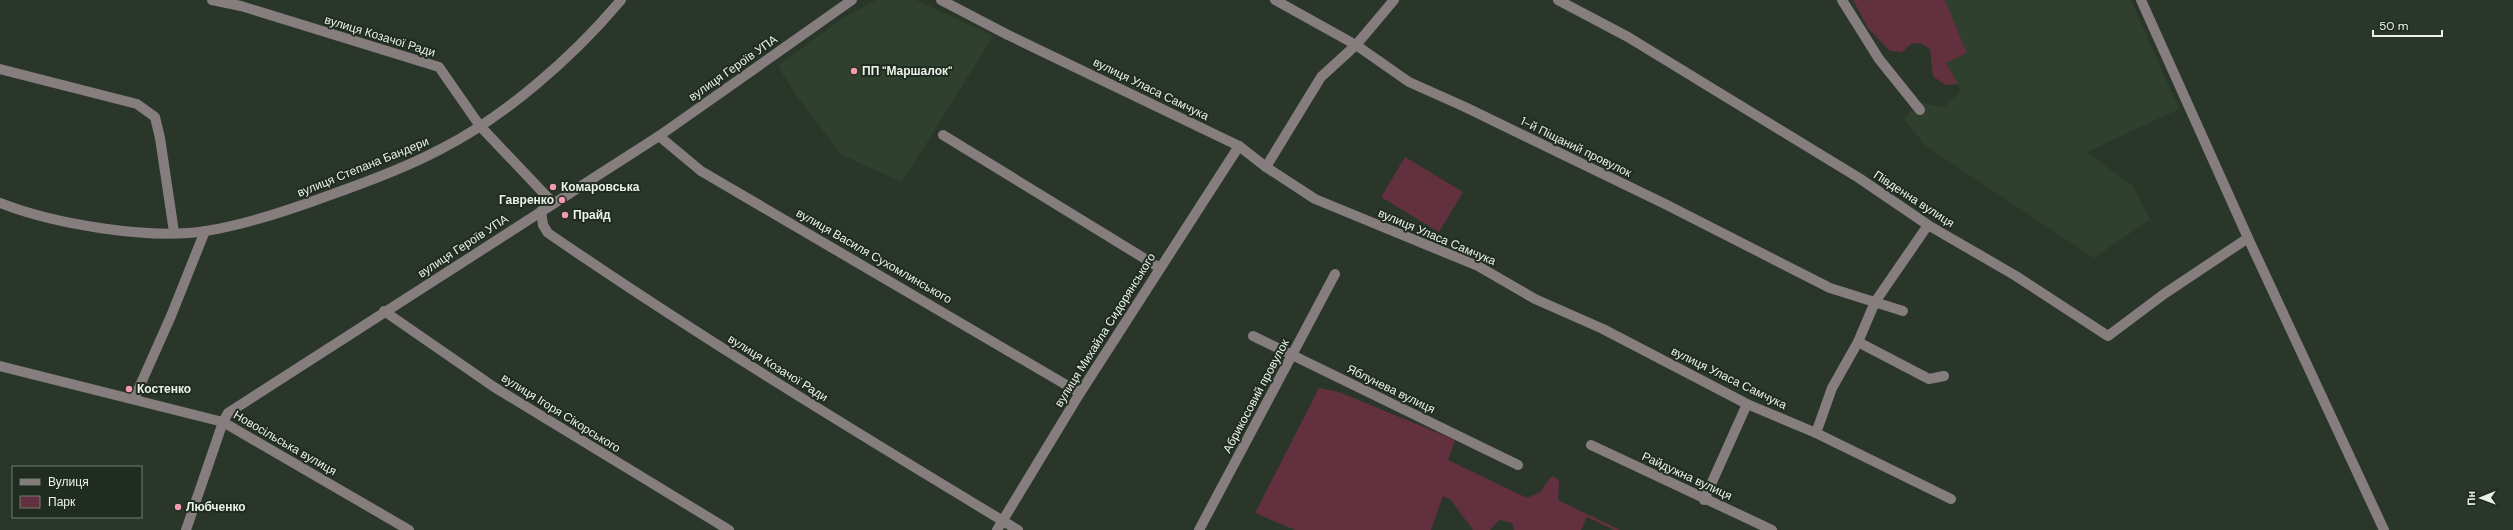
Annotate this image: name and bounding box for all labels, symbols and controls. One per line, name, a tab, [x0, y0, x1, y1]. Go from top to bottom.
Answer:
street label: вулиця Козачої Ради	[323, 12, 437, 60]
scale bar	[2373, 12, 2442, 38]
text: 50 m	[2379, 18, 2408, 34]
street label: вулиця Героїв УПА	[685, 31, 781, 105]
street label: вулиця Уласа Самчука	[1091, 54, 1212, 124]
place label: ПП "Маршалок"	[862, 63, 953, 79]
marker: ПП "Маршалок"	[849, 66, 859, 76]
street label: 1-й Піщаний провулок	[1518, 113, 1635, 181]
street label: вулиця Степана Бандери	[295, 133, 431, 201]
street label: Південна вулиця	[1871, 167, 1957, 231]
place label: Комаровська	[561, 179, 640, 195]
marker: Комаровська	[548, 182, 558, 192]
place label: Гавренко	[499, 192, 554, 208]
marker: Гавренко	[557, 195, 567, 205]
street label: вулиця Василя Сухомлинського	[793, 205, 955, 307]
street label: вулиця Уласа Самчука	[1376, 205, 1499, 269]
place label: Прайд	[573, 207, 611, 223]
marker: Прайд	[560, 210, 570, 220]
street label: вулиця Героїв УПА	[415, 211, 511, 281]
street label: вулиця Михайла Сидорянського	[1051, 250, 1159, 410]
street label: вулиця Козачої Ради	[725, 331, 831, 405]
street label: Абрикосовий провулок	[1219, 336, 1293, 456]
street label: вулиця Уласа Самчука	[1669, 343, 1790, 413]
street label: Яблунева вулиця	[1344, 361, 1438, 417]
street label: вулиця Ігоря Сікорського	[498, 370, 624, 456]
place label: Костенко	[137, 381, 191, 397]
marker: Костенко	[124, 384, 134, 394]
street label: Новосільська вулиця	[230, 407, 340, 479]
street label: Райдужна вулиця	[1639, 448, 1735, 504]
legend	[12, 466, 142, 518]
text: Вулиця	[48, 474, 89, 490]
north arrow	[2461, 478, 2501, 518]
text: Пн	[2464, 491, 2478, 506]
text: Парк	[48, 494, 76, 510]
place label: Любченко	[186, 499, 246, 515]
marker: Любченко	[173, 502, 183, 512]

